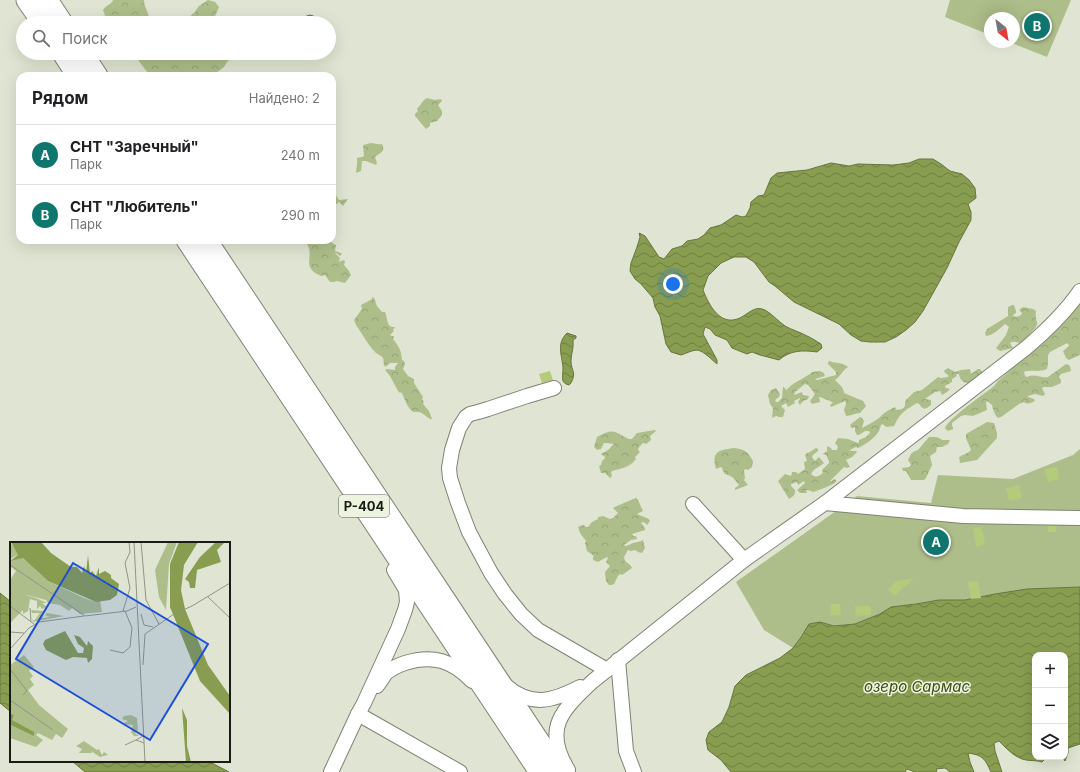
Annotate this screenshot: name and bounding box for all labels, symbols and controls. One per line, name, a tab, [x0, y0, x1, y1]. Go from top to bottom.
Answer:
pin: B	[1024, 11, 1050, 41]
north arrow	[984, 12, 1020, 48]
search box	[16, 16, 336, 60]
icon: search	[30, 27, 52, 49]
text: Поиск	[62, 29, 108, 48]
text: Рядом	[32, 88, 88, 108]
text: Найдено: 2	[249, 90, 320, 106]
text: СНТ "Заречный"	[70, 137, 199, 156]
text: A	[40, 147, 50, 163]
text: 240 m	[281, 147, 320, 163]
text: Парк	[70, 156, 102, 172]
text: СНТ "Любитель"	[70, 197, 199, 216]
text: B	[41, 207, 49, 223]
text: 290 m	[281, 207, 320, 223]
text: Парк	[70, 216, 102, 232]
your location	[663, 274, 683, 294]
road number: Р-404	[339, 495, 389, 517]
pin: A	[923, 527, 949, 557]
inset map	[10, 542, 230, 762]
map controls	[1032, 652, 1068, 760]
button: +	[1032, 652, 1068, 688]
water label: озеро Сармас	[864, 677, 970, 696]
button: −	[1032, 688, 1068, 724]
button: layers	[1032, 724, 1068, 760]

